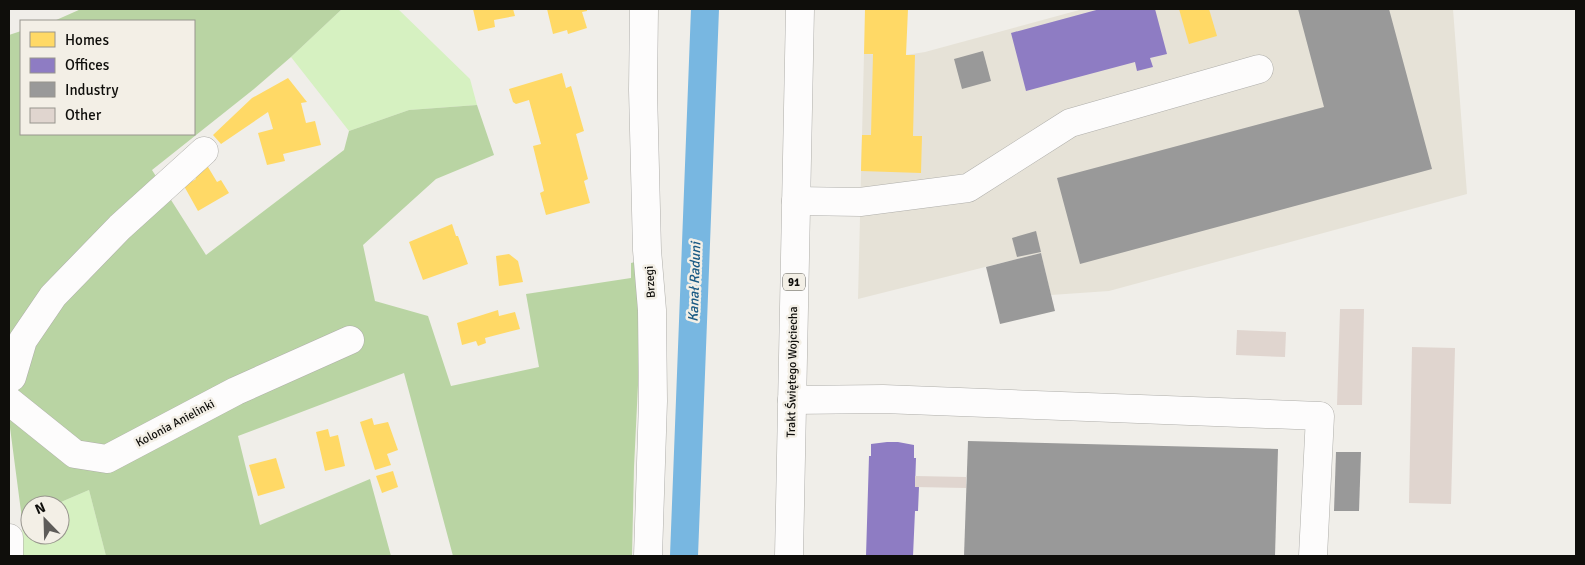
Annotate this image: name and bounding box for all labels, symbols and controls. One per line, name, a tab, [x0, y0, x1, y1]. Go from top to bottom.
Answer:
legend	[20, 20, 195, 135]
text: Homes	[65, 31, 109, 49]
text: Offices	[65, 56, 110, 74]
text: Industry	[65, 81, 118, 99]
text: Other	[65, 106, 102, 124]
water label: Kanał Raduni	[685, 241, 704, 322]
street label: Brzegi	[642, 265, 659, 299]
road number: 91	[783, 274, 805, 290]
street label: Trakt Świętego Wojciecha	[784, 306, 801, 438]
street label: Kolonia Anielinki	[133, 396, 217, 450]
north arrow	[20, 495, 70, 545]
text: N	[32, 499, 48, 518]

